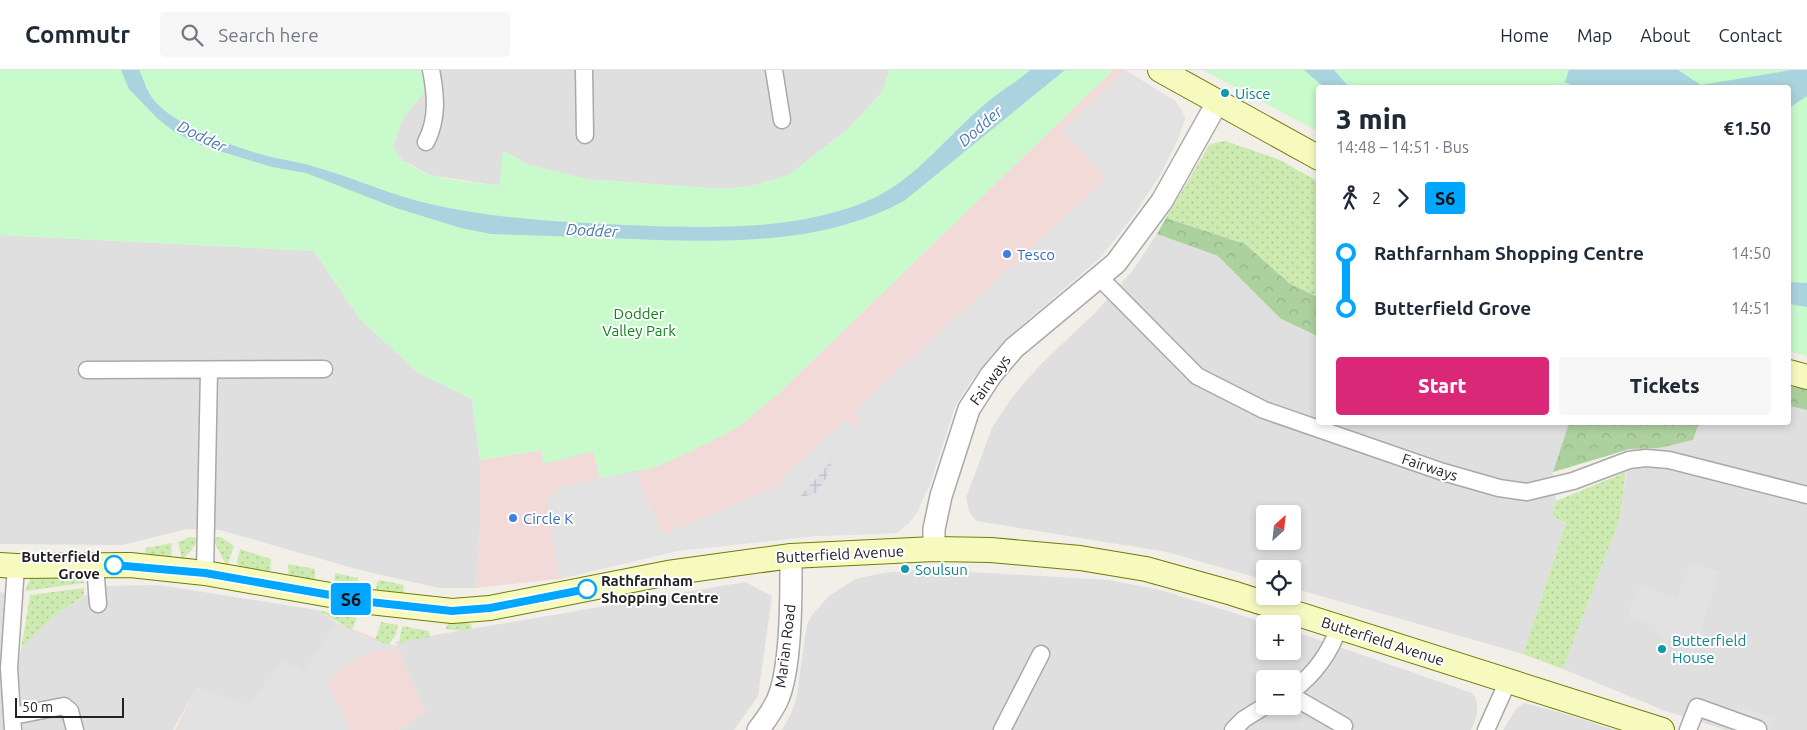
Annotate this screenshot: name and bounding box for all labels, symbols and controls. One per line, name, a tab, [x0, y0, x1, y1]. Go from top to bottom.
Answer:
search box	[160, 12, 510, 57]
text: Commutr	[25, 21, 130, 48]
icon: search	[178, 21, 206, 49]
text: Search here	[218, 24, 319, 46]
text: Home	[1500, 25, 1549, 45]
text: Map	[1577, 25, 1612, 45]
text: About	[1640, 25, 1690, 45]
text: Contact	[1718, 25, 1782, 45]
place label: Uisce	[1235, 85, 1271, 102]
marker: Uisce	[1219, 87, 1231, 99]
water label: Dodder	[955, 102, 1006, 150]
text: 3 min	[1336, 103, 1407, 134]
water label: Dodder	[175, 117, 230, 156]
text: €1.50	[1723, 117, 1771, 139]
text: 14:48 – 14:51 · Bus	[1336, 138, 1469, 156]
icon: walk	[1336, 184, 1364, 212]
icon: forward	[1389, 184, 1417, 212]
text: S6	[1435, 188, 1455, 208]
text: 2	[1372, 189, 1381, 207]
water label: Dodder	[566, 220, 619, 240]
text: Rathfarnham Shopping Centre	[1374, 242, 1644, 264]
text: 14:50	[1731, 244, 1771, 262]
place label: Tesco	[1017, 246, 1055, 263]
marker: Tesco	[1001, 248, 1013, 260]
text: Butterfield Grove	[1374, 297, 1531, 319]
text: 14:51	[1731, 299, 1771, 317]
park label: Dodder Valley Park	[602, 305, 676, 339]
street label: Fairways	[966, 352, 1014, 408]
button: Start	[1336, 357, 1549, 415]
button: Tickets	[1559, 357, 1771, 415]
street label: Fairways	[1400, 450, 1460, 484]
north arrow	[1256, 505, 1301, 550]
map controls	[1256, 505, 1301, 715]
place label: Circle K	[523, 510, 573, 527]
marker: Circle K	[507, 512, 519, 524]
street label: Butterfield Avenue	[776, 542, 904, 566]
place label: Butterfield Grove	[21, 548, 100, 582]
marker: Butterfield Grove	[104, 555, 124, 575]
button: locate	[1256, 560, 1301, 605]
place label: Soulsun	[915, 561, 968, 578]
marker: Soulsun	[899, 563, 911, 575]
place label: Rathfarnham Shopping Centre	[601, 572, 719, 606]
marker: Rathfarnham Shopping Centre	[577, 579, 597, 599]
line badge: S6	[328, 583, 374, 615]
text: S6	[341, 589, 361, 609]
street label: Marian Road	[771, 603, 799, 689]
street label: Butterfield Avenue	[1319, 613, 1447, 669]
button: +	[1256, 615, 1301, 660]
place label: Butterfield House	[1672, 632, 1746, 666]
marker: Butterfield House	[1656, 643, 1668, 655]
button: −	[1256, 670, 1301, 715]
scale bar	[15, 695, 124, 718]
text: 50 m	[22, 699, 53, 715]

